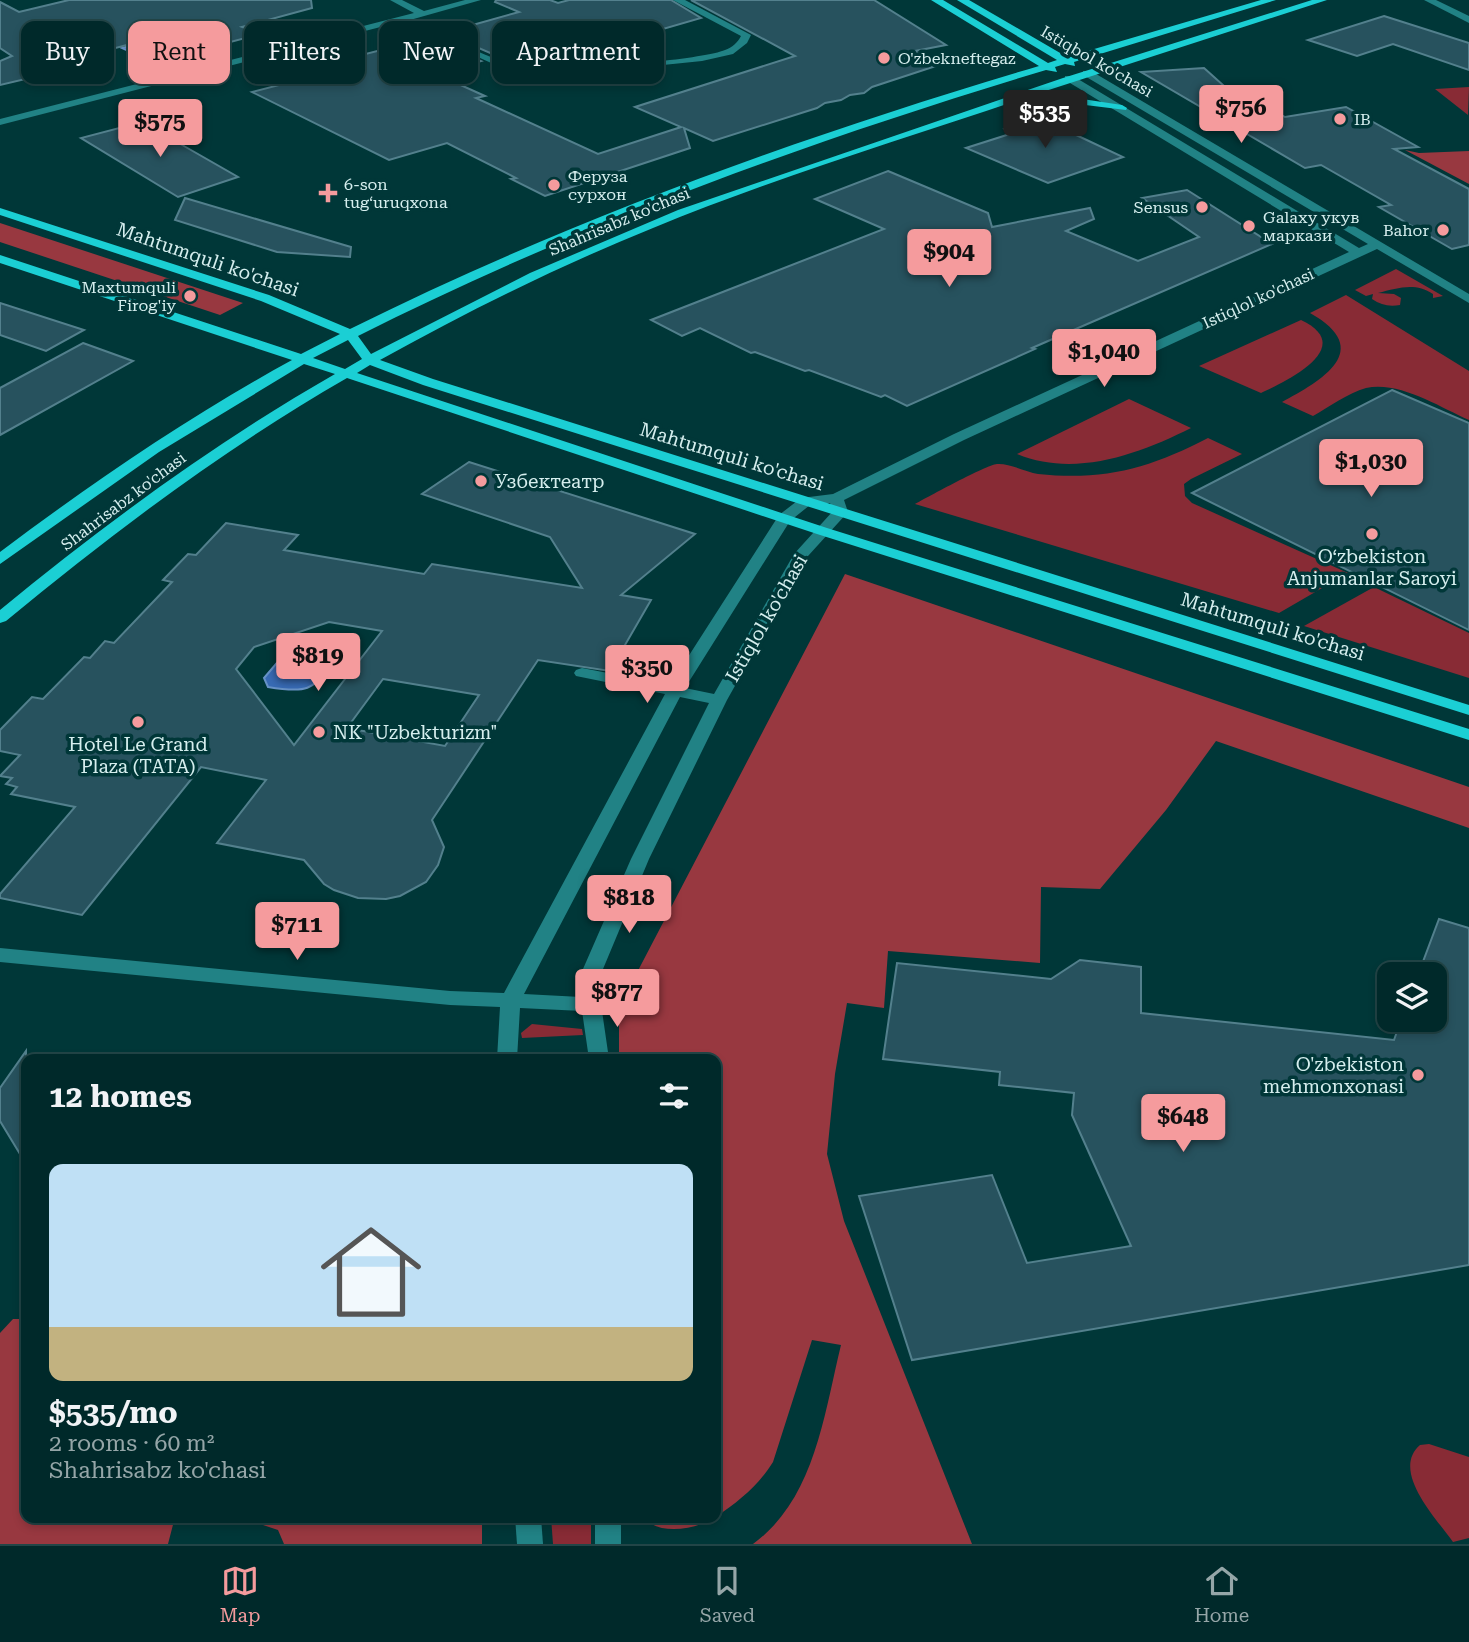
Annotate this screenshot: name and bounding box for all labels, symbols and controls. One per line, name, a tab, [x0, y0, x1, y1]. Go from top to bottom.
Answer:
chip: Buy	[21, 21, 114, 84]
chip: Rent	[128, 21, 230, 84]
chip: Filters	[244, 21, 365, 84]
chip: New	[379, 21, 478, 84]
chip: Apartment	[492, 21, 664, 84]
street label: Istiqbol ko'chasi	[1037, 22, 1156, 101]
place label: O'zbekneftegaz	[898, 49, 1016, 68]
marker: O'zbekneftegaz	[876, 50, 892, 66]
pin: $756	[1200, 86, 1282, 145]
pin: $535	[1004, 90, 1086, 150]
text: $756	[1215, 94, 1267, 121]
text: $535	[1019, 99, 1071, 126]
pin: $575	[119, 100, 201, 159]
text: $575	[134, 108, 186, 135]
place label: IB	[1354, 110, 1371, 129]
marker: IB	[1332, 111, 1348, 127]
place label: Феруза сурхон	[568, 167, 628, 204]
place label: 6-son tug‘uruqxona	[344, 175, 448, 212]
marker: Феруза сурхон	[546, 177, 562, 193]
marker: 6-son tug‘uruqxona	[318, 183, 338, 203]
street label: Shahrisabz ko'chasi	[546, 183, 693, 260]
place label: Sensus	[1134, 198, 1188, 217]
marker: Sensus	[1194, 199, 1210, 215]
place label: Galaxy укув маркази	[1263, 208, 1359, 245]
street label: Mahtumquli ko'chasi	[114, 217, 302, 301]
marker: Galaxy укув маркази	[1241, 218, 1257, 234]
place label: Bahor	[1383, 221, 1429, 240]
marker: Bahor	[1435, 222, 1451, 238]
pin: $904	[908, 230, 990, 289]
text: $904	[923, 238, 975, 265]
street label: Istiqlol ko'chasi	[1199, 264, 1317, 333]
place label: Maxtumquli Firog'iy	[82, 278, 177, 315]
marker: Maxtumquli Firog'iy	[182, 288, 198, 304]
pin: $1,040	[1047, 330, 1161, 389]
text: $1,040	[1068, 338, 1140, 365]
street label: Mahtumquli ko'chasi	[637, 418, 827, 495]
pin: $1,030	[1314, 440, 1428, 499]
street label: Shahrisabz ko'chasi	[57, 448, 189, 555]
text: $1,030	[1335, 448, 1407, 475]
place label: Узбектеатр	[495, 470, 604, 493]
marker: Узбектеатр	[473, 473, 489, 489]
marker: O‘zbekiston Anjumanlar Saroyi	[1364, 526, 1380, 542]
place label: O‘zbekiston Anjumanlar Saroyi	[1287, 545, 1457, 590]
street label: Istiqlol ko'chasi	[721, 550, 812, 686]
street label: Mahtumquli ko'chasi	[1178, 588, 1368, 665]
pin: $819	[277, 634, 359, 693]
text: $819	[292, 642, 344, 669]
pin: $350	[606, 646, 688, 705]
text: $350	[621, 654, 673, 681]
marker: Hotel Le Grand Plaza (TATA)	[130, 714, 146, 730]
place label: NK "Uzbekturizm"	[333, 721, 498, 744]
marker: NK "Uzbekturizm"	[311, 724, 327, 740]
place label: Hotel Le Grand Plaza (TATA)	[68, 733, 208, 778]
pin: $818	[588, 876, 670, 935]
text: $818	[603, 884, 655, 911]
pin: $711	[256, 902, 338, 962]
text: $711	[271, 911, 323, 938]
map controls	[1377, 962, 1447, 1032]
button: layers	[1377, 962, 1447, 1032]
pin: $877	[576, 970, 658, 1029]
text: $877	[591, 978, 643, 1005]
place label: O'zbekiston mehmonxonasi	[1263, 1053, 1404, 1098]
marker: O'zbekiston mehmonxonasi	[1410, 1067, 1426, 1083]
icon: filters	[655, 1077, 693, 1115]
text: 12 homes	[49, 1079, 192, 1114]
pin: $648	[1142, 1094, 1224, 1154]
text: $648	[1157, 1103, 1209, 1130]
icon: home	[308, 1209, 434, 1335]
text: $535/mo	[49, 1395, 178, 1430]
text: 2 rooms · 60 m²	[49, 1430, 215, 1457]
text: Shahrisabz ko'chasi	[49, 1457, 266, 1484]
tab: Map	[220, 1562, 260, 1627]
tab: Saved	[700, 1562, 755, 1627]
tab: Home	[1194, 1562, 1249, 1627]

